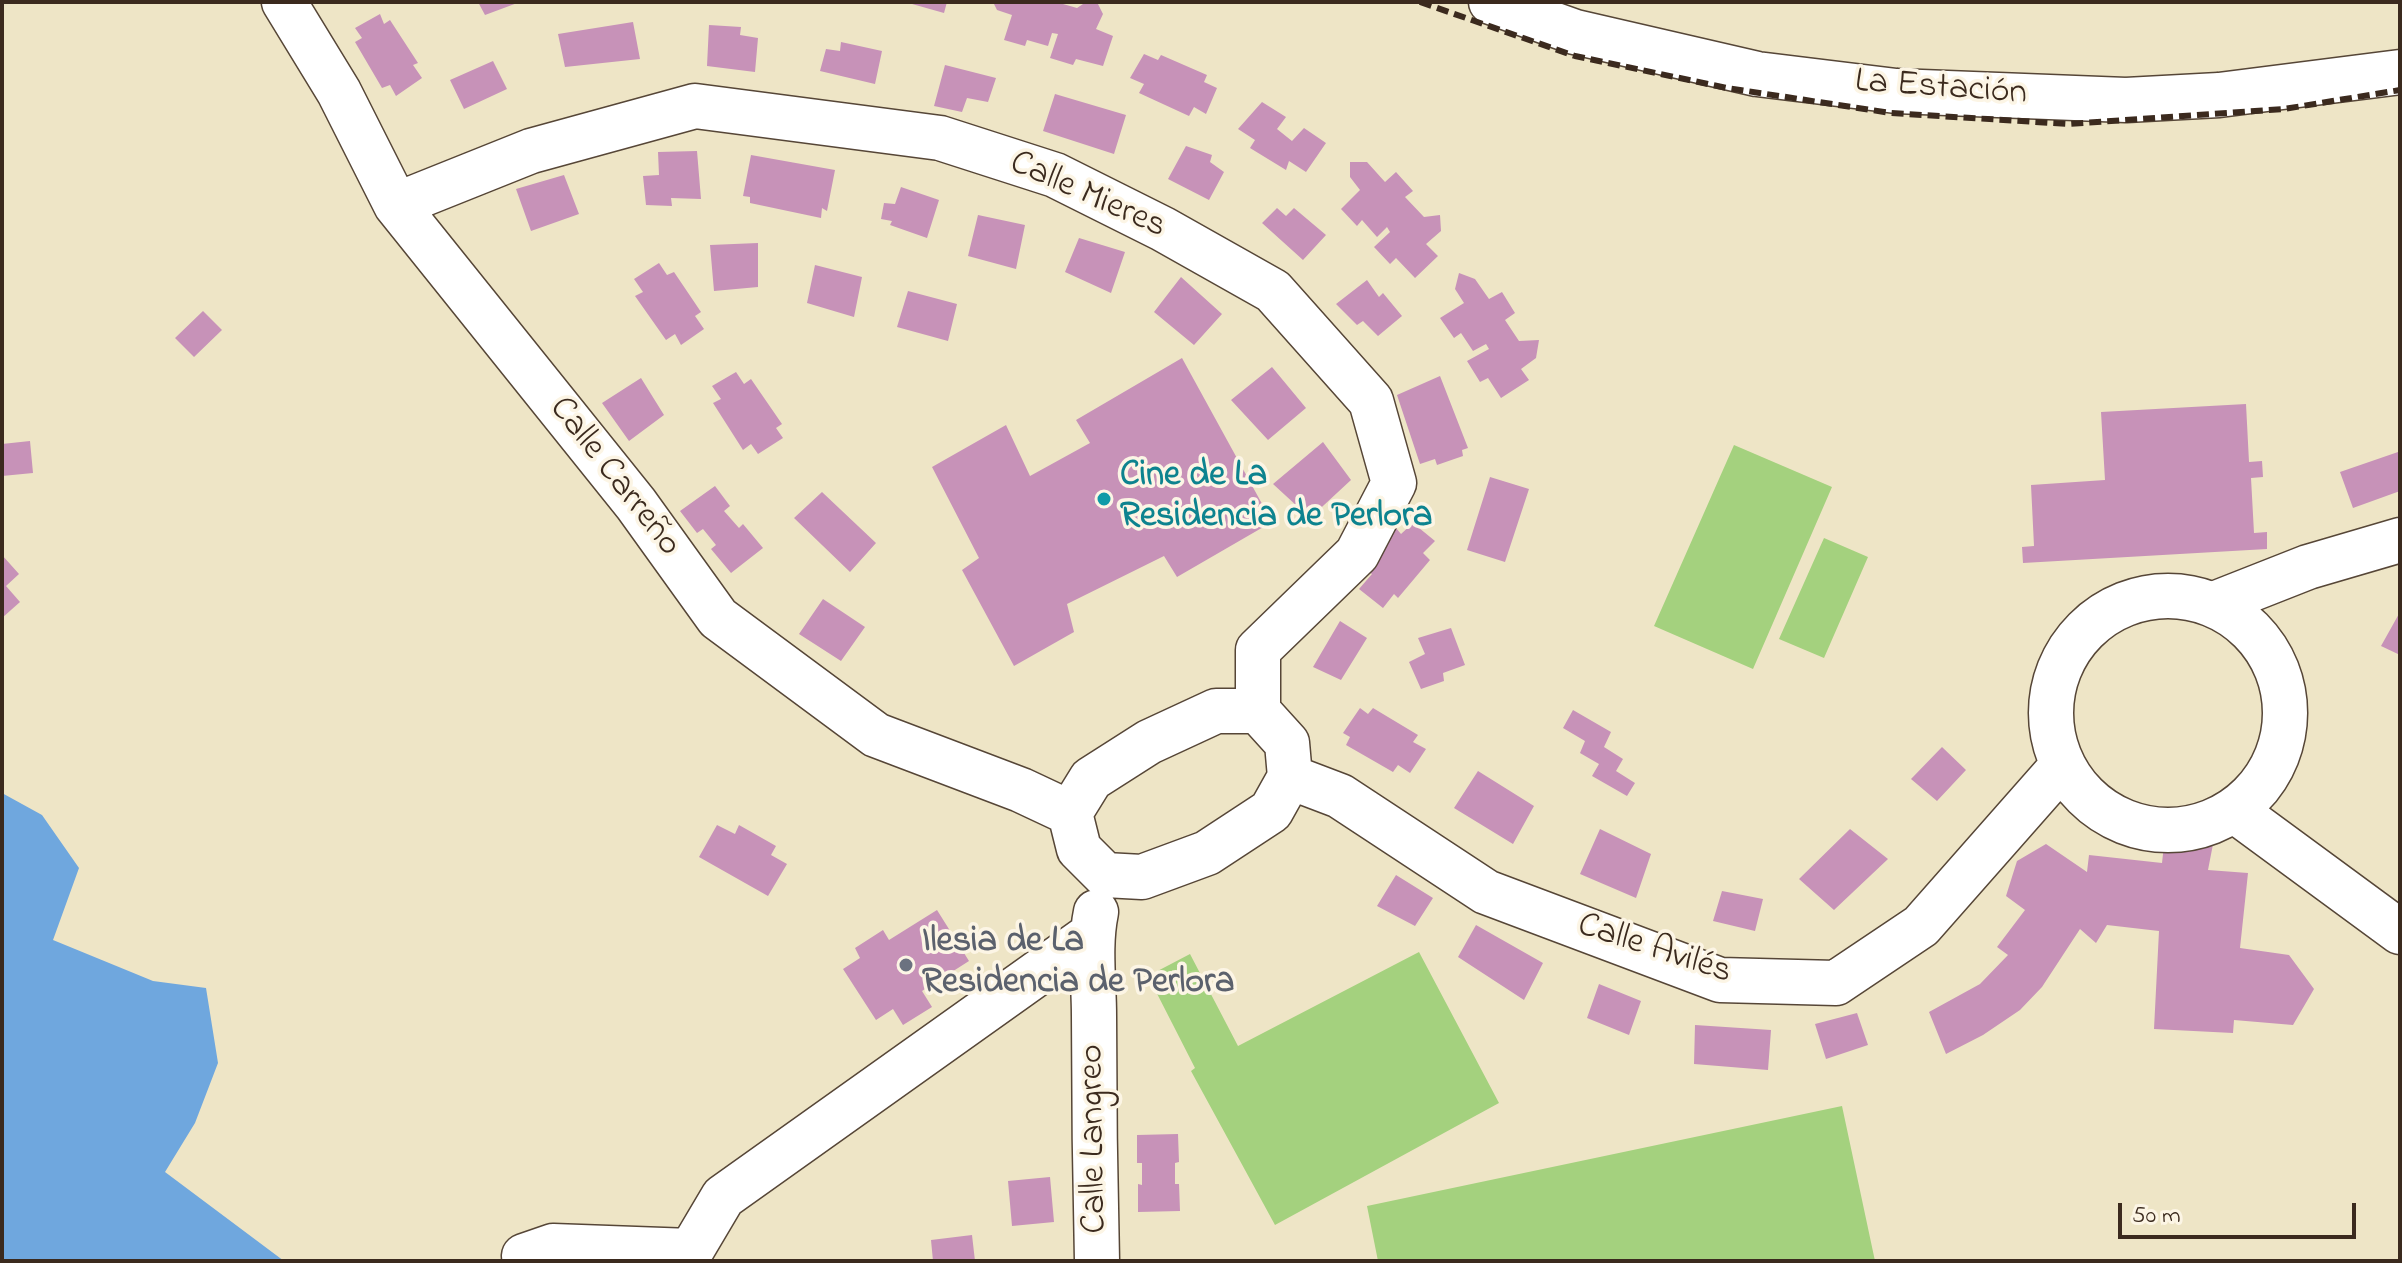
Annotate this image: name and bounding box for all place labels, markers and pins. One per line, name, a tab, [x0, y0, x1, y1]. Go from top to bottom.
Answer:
place label: Cine de La Residencia de Perlora	[1120, 456, 1433, 541]
marker: Cine de La Residencia de Perlora	[1095, 490, 1113, 508]
place label: Ilesia de La Residencia de Perlora	[922, 922, 1235, 1007]
marker: Ilesia de La Residencia de Perlora	[897, 956, 915, 974]

